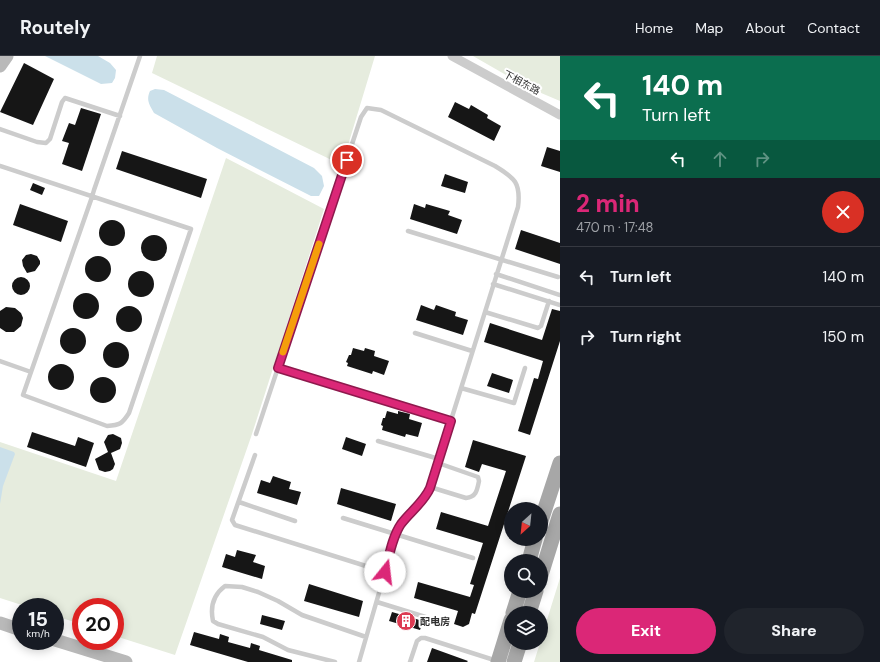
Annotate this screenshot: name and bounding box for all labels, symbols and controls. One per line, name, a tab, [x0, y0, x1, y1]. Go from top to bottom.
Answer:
text: Routely	[20, 15, 91, 40]
text: Home	[635, 19, 673, 37]
text: Map	[695, 19, 723, 37]
text: About	[745, 19, 785, 37]
text: Contact	[807, 19, 860, 37]
street label: 下相东路	[501, 67, 542, 98]
text: 140 m	[642, 67, 723, 104]
icon: left	[576, 72, 628, 124]
text: Turn left	[642, 103, 711, 127]
pin	[330, 143, 364, 177]
icon: left	[667, 148, 689, 170]
icon: ahead	[709, 148, 731, 170]
icon: right	[751, 148, 773, 170]
icon: arrive	[336, 149, 358, 171]
text: 2 min	[576, 188, 640, 219]
button: close	[822, 191, 864, 233]
text: 470 m · 17:48	[576, 219, 654, 236]
icon: left	[576, 266, 598, 288]
text: Turn left	[610, 267, 671, 287]
text: 140 m	[823, 267, 864, 287]
icon: right	[576, 326, 598, 348]
text: Turn right	[610, 327, 681, 347]
text: 150 m	[823, 327, 864, 347]
north arrow	[504, 502, 548, 546]
map controls	[504, 502, 548, 650]
position arrow	[364, 551, 406, 593]
button: search	[504, 554, 548, 598]
speed limit sign: 20	[72, 598, 124, 650]
text: 15	[28, 606, 48, 632]
button: layers	[504, 606, 548, 650]
button: Exit	[576, 608, 716, 654]
button: Share	[724, 608, 864, 654]
building icon: 配电房	[395, 610, 417, 632]
place label: 配电房	[420, 615, 450, 628]
text: km/h	[26, 627, 50, 640]

